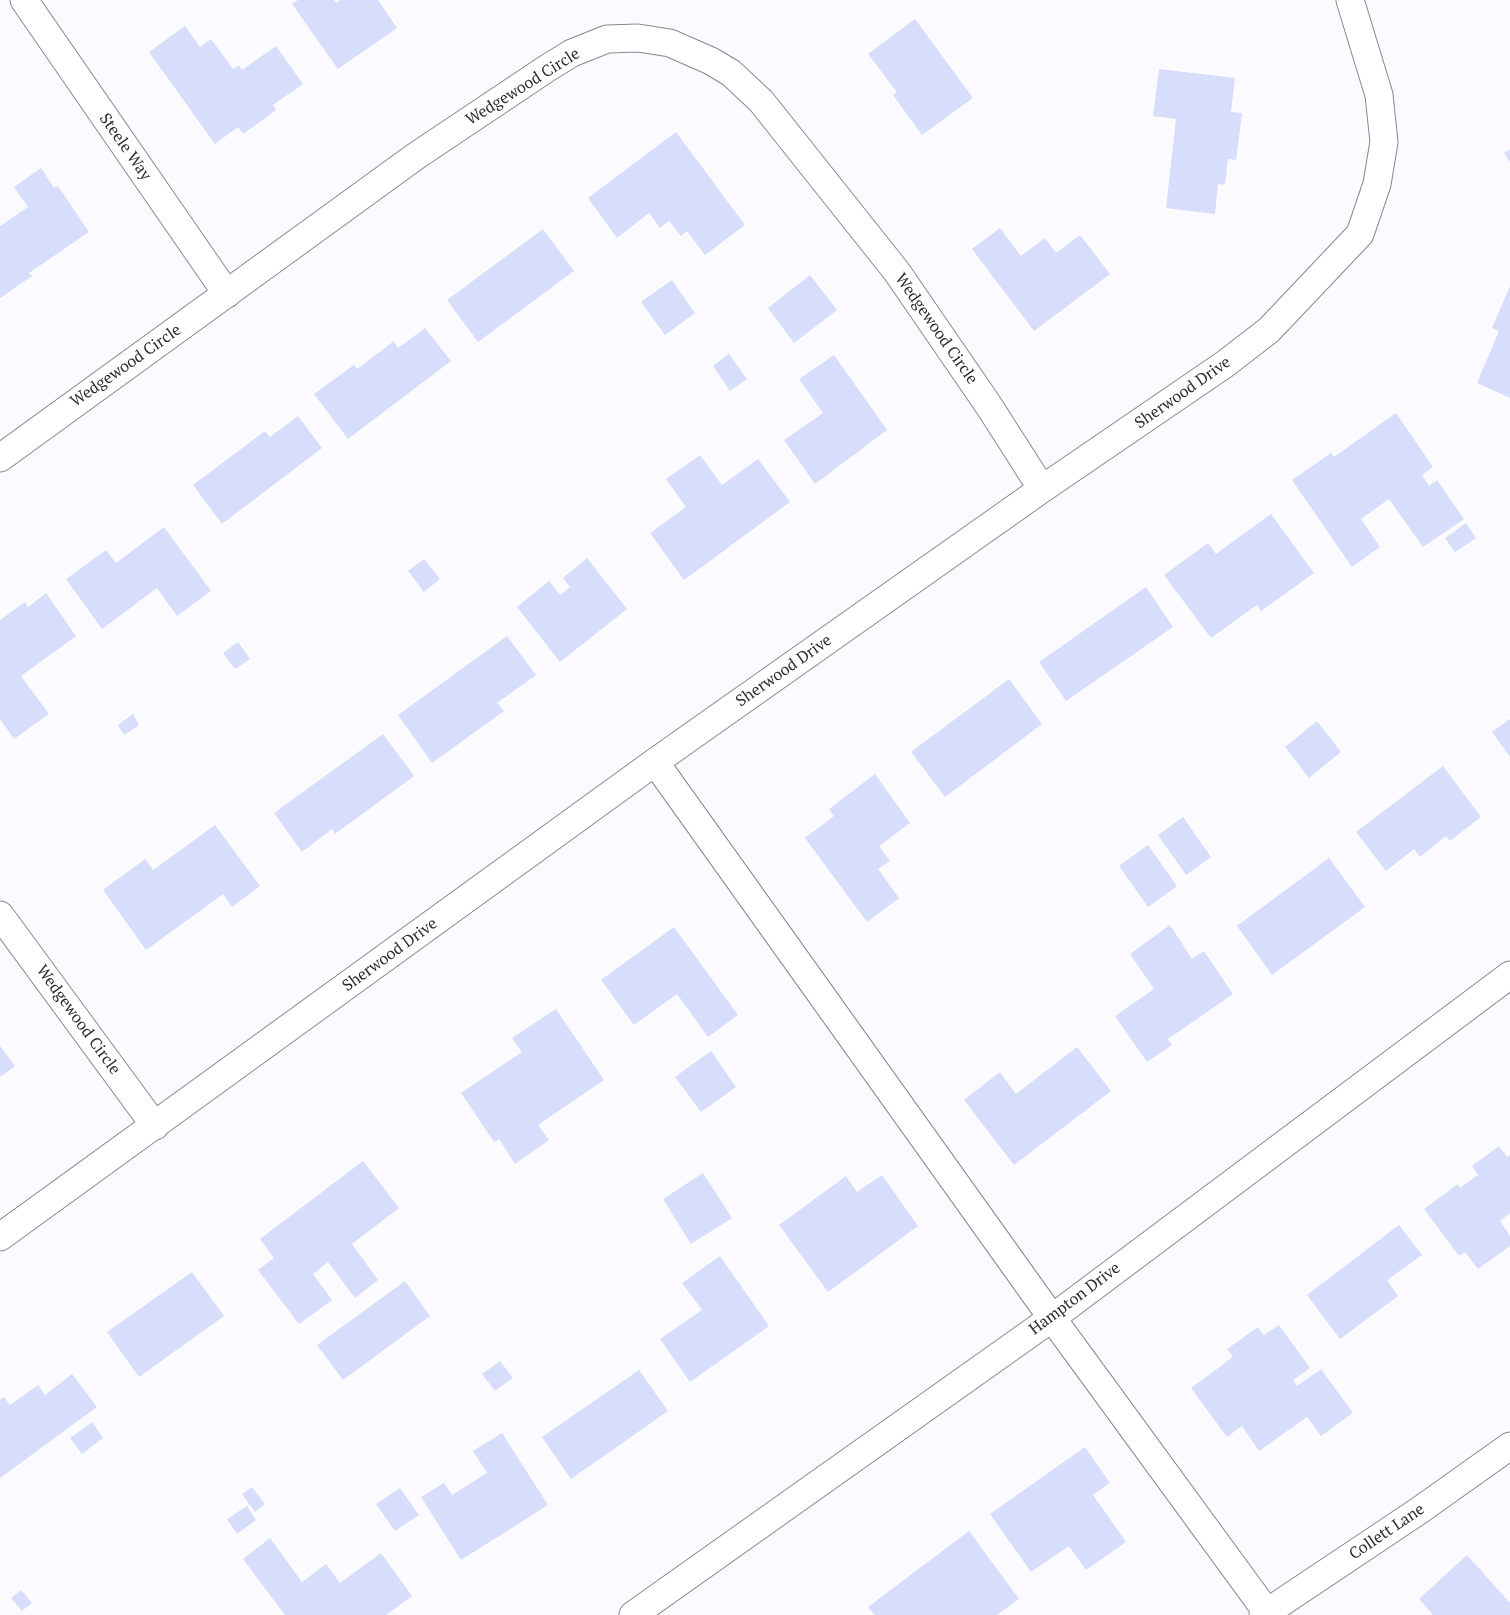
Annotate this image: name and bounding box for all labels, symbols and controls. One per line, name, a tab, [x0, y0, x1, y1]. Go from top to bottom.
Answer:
street label: Wedgewood Circle	[462, 44, 584, 130]
street label: Steele Way	[95, 110, 155, 184]
street label: Wedgewood Circle	[891, 270, 981, 388]
street label: Wedgewood Circle	[67, 321, 185, 411]
street label: Sherwood Drive	[1131, 353, 1235, 433]
street label: Sherwood Drive	[732, 631, 836, 711]
street label: Sherwood Drive	[339, 914, 441, 996]
street label: Wedgewood Circle	[32, 961, 124, 1079]
street label: Hampton Drive	[1026, 1259, 1124, 1339]
street label: Collett Lane	[1346, 1500, 1428, 1564]

